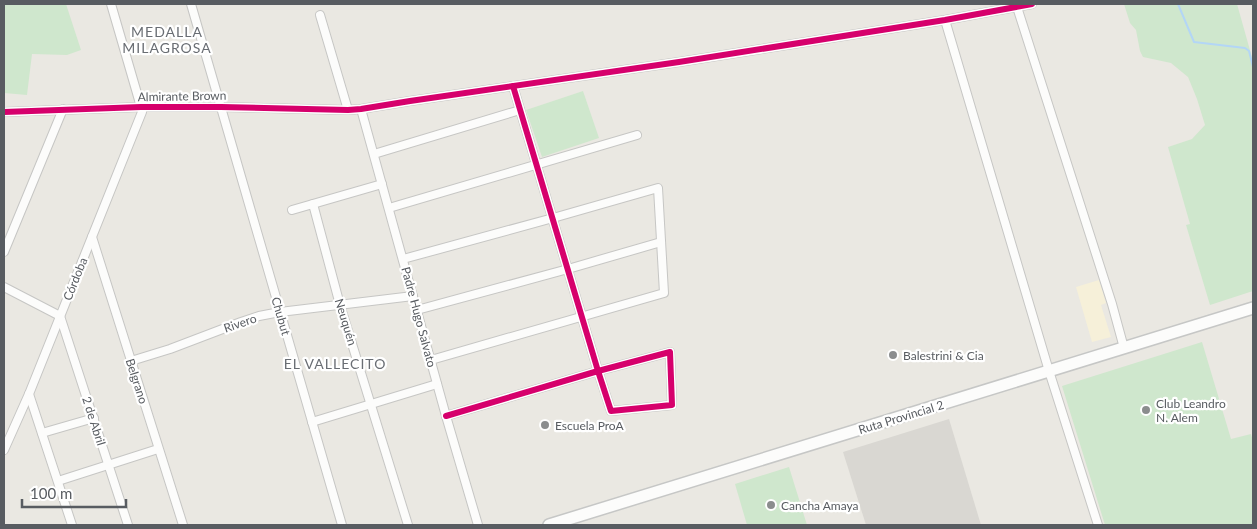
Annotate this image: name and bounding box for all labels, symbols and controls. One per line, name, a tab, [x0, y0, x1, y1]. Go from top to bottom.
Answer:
district label: MEDALLA MILAGROSA	[122, 23, 212, 56]
street label: Almirante Brown	[137, 88, 227, 104]
street label: Córdoba	[60, 255, 90, 303]
street label: Padre Hugo Salvato	[398, 265, 440, 369]
street label: Chubut	[268, 295, 294, 338]
street label: Neuquén	[332, 297, 360, 347]
street label: Rivero	[222, 310, 259, 336]
place label: Balestrini & Cia	[903, 348, 984, 363]
marker: Balestrini & Cia	[887, 349, 899, 361]
district label: EL VALLECITO	[284, 355, 386, 372]
street label: Belgrano	[123, 356, 151, 406]
street label: 2 de Abril	[79, 395, 109, 447]
place label: Club Leandro N. Alem	[1156, 396, 1226, 425]
street label: Ruta Provincial 2	[857, 397, 945, 437]
marker: Club Leandro N. Alem	[1140, 404, 1152, 416]
place label: Escuela ProA	[555, 418, 625, 433]
marker: Escuela ProA	[539, 419, 551, 431]
scale bar	[22, 476, 126, 508]
text: 100 m	[30, 484, 72, 502]
place label: Cancha Amaya	[781, 498, 859, 513]
marker: Cancha Amaya	[765, 499, 777, 511]

